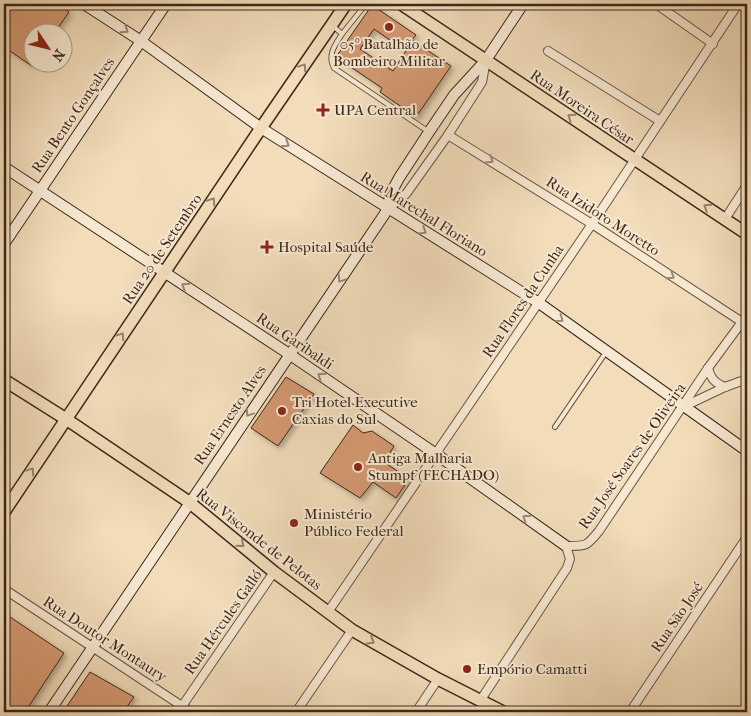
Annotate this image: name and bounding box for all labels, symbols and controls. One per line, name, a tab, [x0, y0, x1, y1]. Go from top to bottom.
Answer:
marker: 05º Batalhão de Bombeiro Militar	[383, 21, 395, 33]
north arrow	[22, 22, 72, 72]
one-way arrow	[119, 24, 128, 33]
place label: 05º Batalhão de Bombeiro Militar	[333, 35, 446, 70]
text: N	[48, 46, 68, 65]
street label: Rua Bento Gonçalves	[28, 53, 119, 176]
one-way arrow	[297, 63, 306, 73]
street label: Rua Moreira César	[527, 66, 638, 149]
place label: UPA Central	[334, 101, 416, 119]
marker: UPA Central	[316, 103, 330, 117]
one-way arrow	[567, 114, 577, 123]
one-way arrow	[280, 138, 290, 147]
one-way arrow	[484, 154, 493, 164]
street label: Rua Marechal Floriano	[357, 168, 491, 261]
street label: Rua Izidoro Moretto	[543, 173, 664, 260]
street label: Rua 20 de Setembro	[118, 190, 206, 308]
one-way arrow	[206, 198, 215, 207]
one-way arrow	[703, 204, 712, 213]
one-way arrow	[418, 225, 427, 235]
place label: Hospital Saúde	[278, 238, 374, 256]
marker: Hospital Saúde	[260, 240, 274, 254]
street label: Rua Flores da Cunha	[479, 240, 568, 361]
one-way arrow	[666, 269, 675, 279]
one-way arrow	[338, 273, 347, 282]
one-way arrow	[182, 283, 191, 293]
street label: Rua Garibaldi	[253, 309, 337, 374]
one-way arrow	[554, 313, 563, 321]
one-way arrow	[115, 333, 125, 342]
street label: Rua Ernesto Alves	[190, 361, 270, 468]
one-way arrow	[317, 373, 327, 382]
street label: Rua José Soares de Oliveira	[575, 378, 690, 533]
place label: Tri Hotel Executive Caxias do Sul	[292, 393, 418, 428]
marker: Tri Hotel Executive Caxias do Sul	[276, 405, 288, 417]
one-way arrow	[246, 408, 256, 417]
place label: Antiga Malharia Stumpf (FECHADO)	[367, 449, 499, 484]
marker: Antiga Malharia Stumpf (FECHADO)	[352, 461, 364, 473]
one-way arrow	[25, 467, 34, 477]
street label: Rua Visconde de Pelotas	[192, 484, 326, 594]
place label: Ministério Público Federal	[304, 505, 404, 540]
one-way arrow	[523, 515, 532, 524]
marker: Ministério Público Federal	[288, 517, 300, 529]
one-way arrow	[236, 538, 245, 547]
street label: Rua Hércules Galló	[180, 566, 266, 678]
street label: Rua São José	[647, 578, 707, 655]
street label: Rua Doutor Montaury	[40, 592, 171, 686]
one-way arrow	[365, 635, 374, 645]
place label: Empório Camatti	[477, 660, 588, 678]
marker: Empório Camatti	[461, 663, 473, 675]

